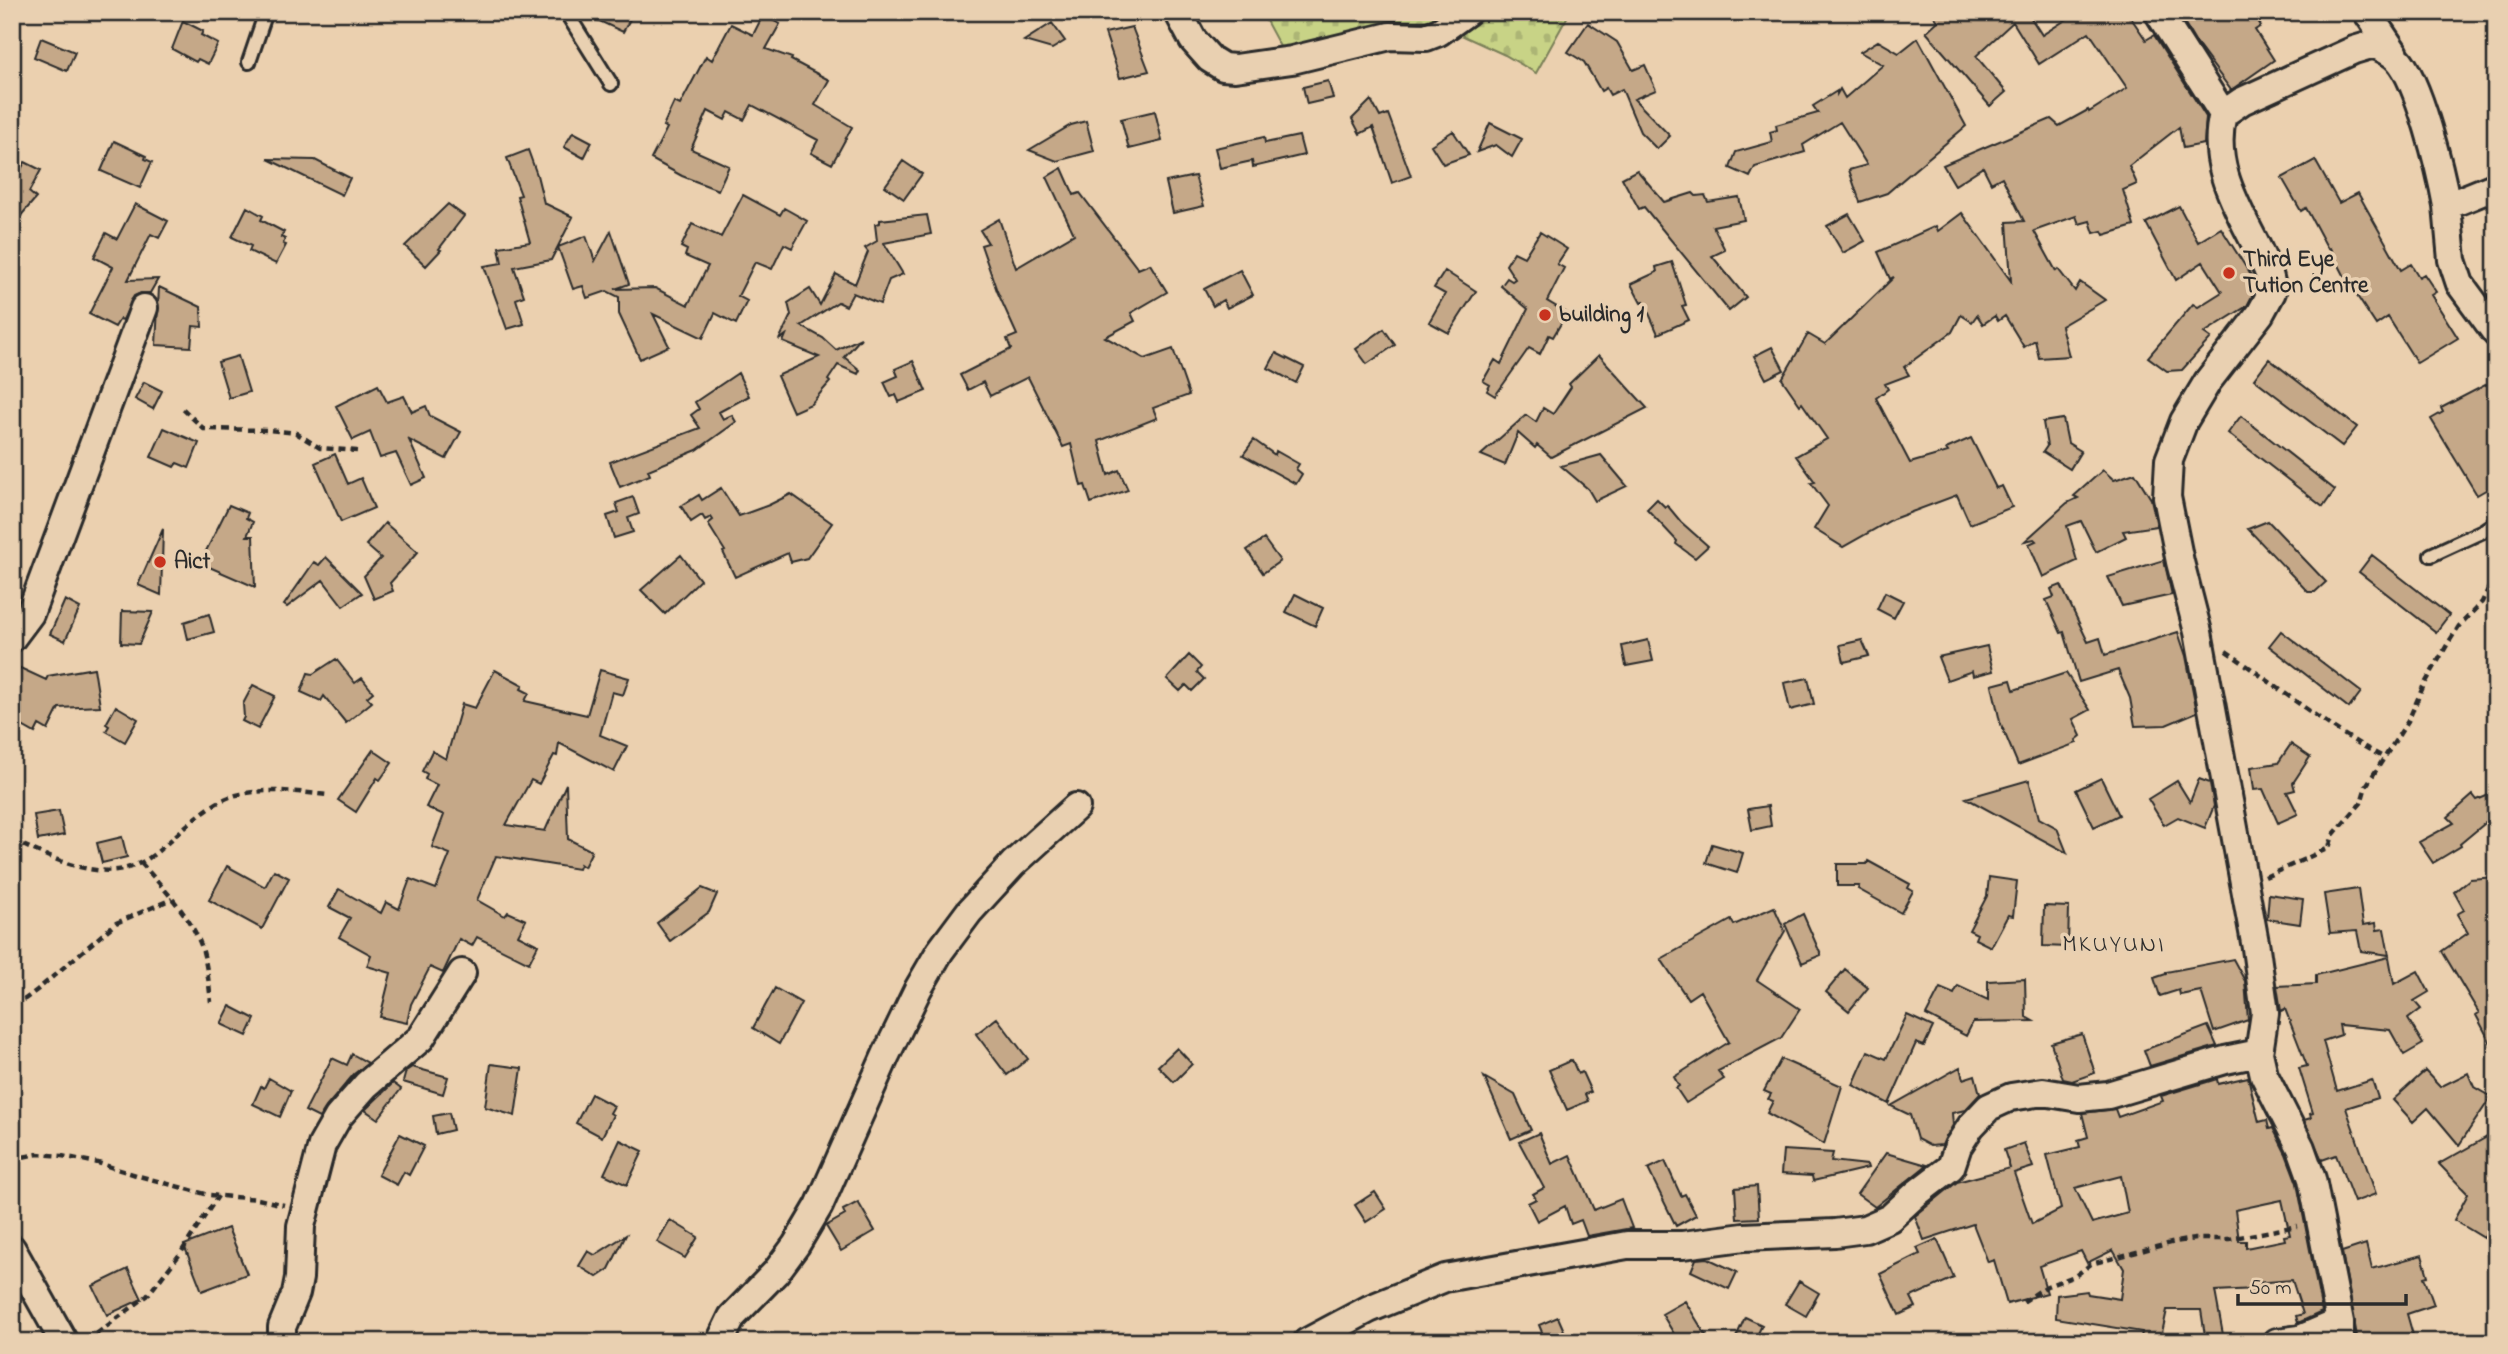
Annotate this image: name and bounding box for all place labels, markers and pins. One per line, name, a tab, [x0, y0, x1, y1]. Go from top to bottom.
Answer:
place label: Third Eye Tution Centre	[2243, 244, 2369, 303]
marker: Third Eye Tution Centre	[2221, 265, 2237, 281]
place label: building 1	[1559, 299, 1645, 334]
marker: building 1	[1537, 307, 1553, 323]
place label: Aict	[174, 546, 211, 579]
marker: Aict	[152, 554, 168, 570]

